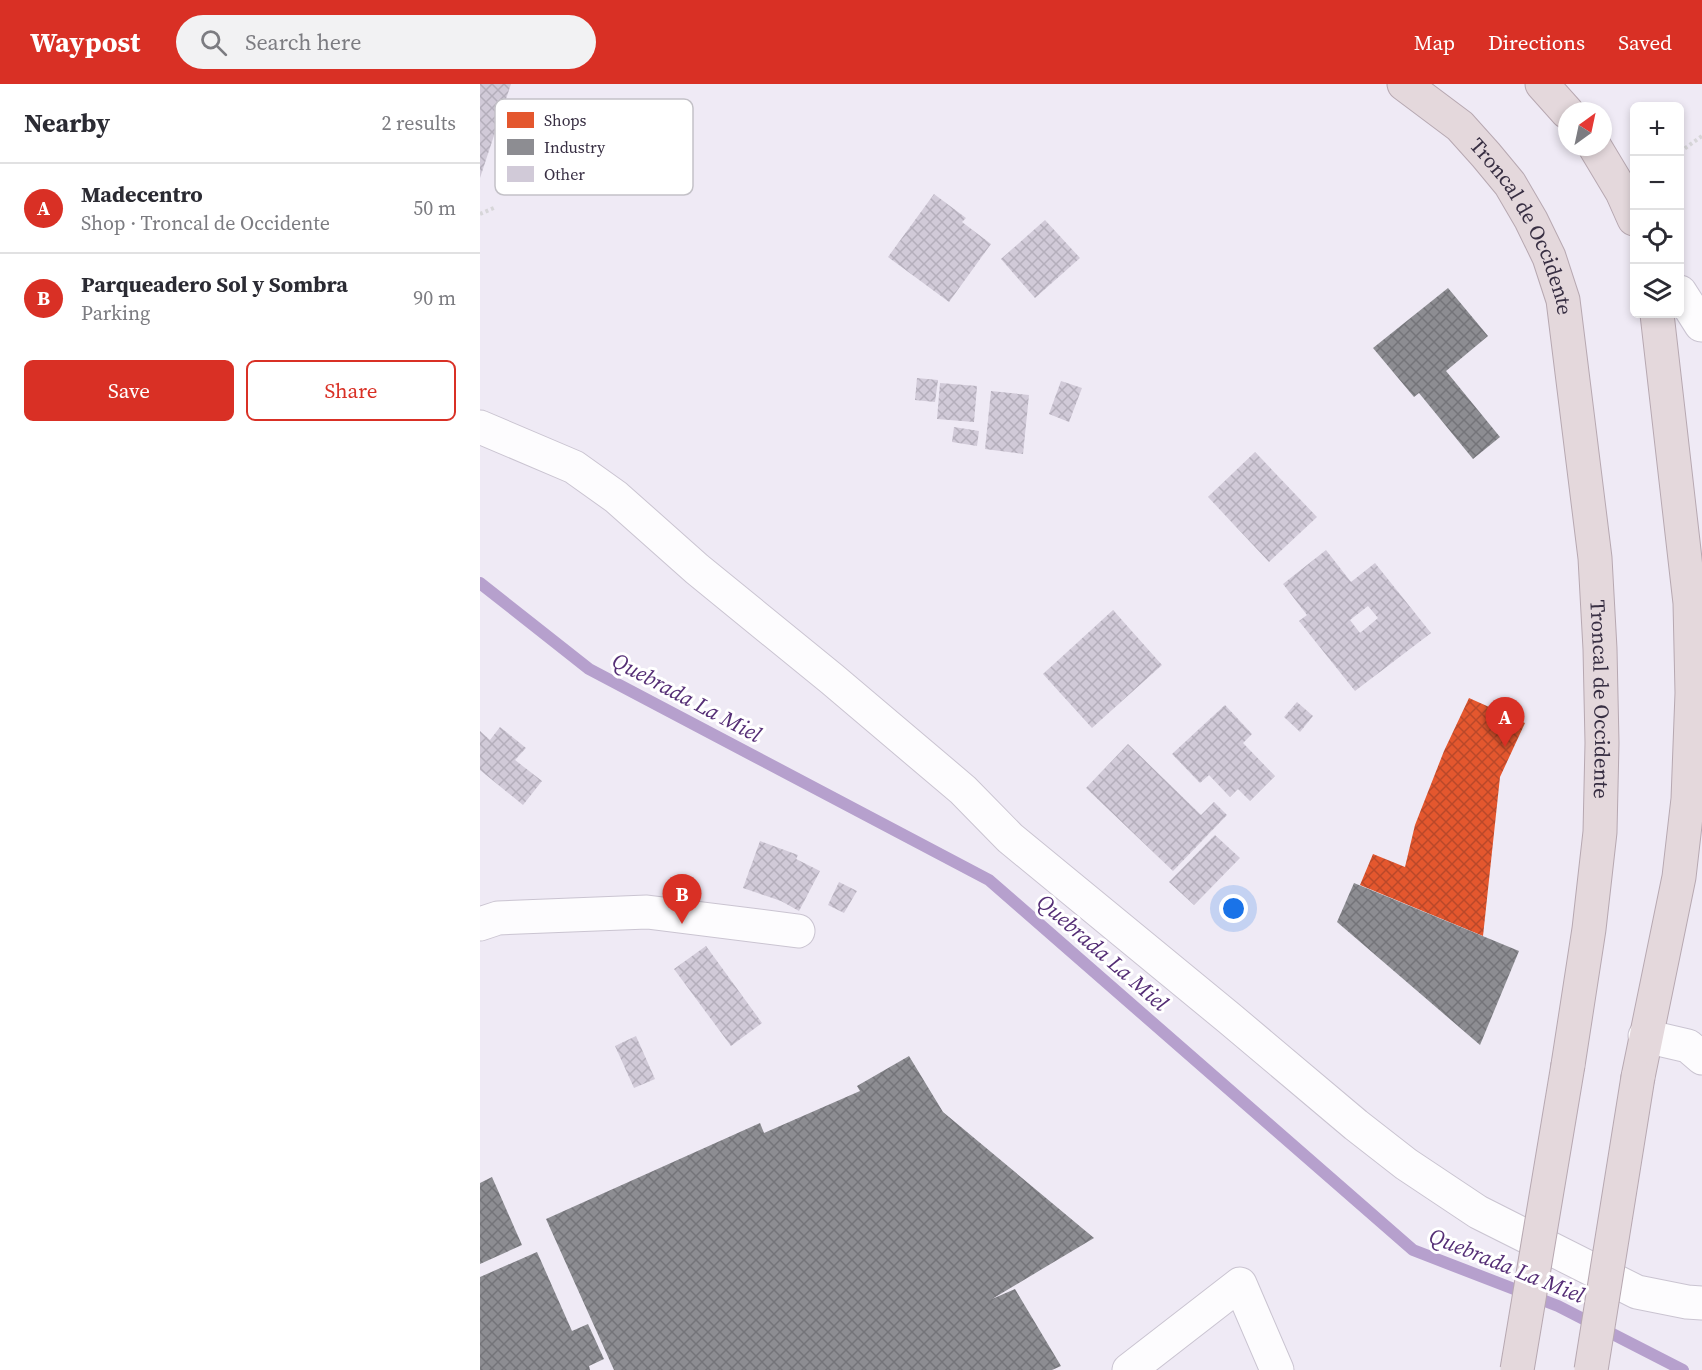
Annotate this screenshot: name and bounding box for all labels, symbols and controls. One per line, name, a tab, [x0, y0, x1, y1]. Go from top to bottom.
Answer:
search box	[176, 15, 596, 69]
text: Waypost	[30, 23, 140, 61]
icon: search	[197, 26, 230, 59]
text: Search here	[245, 27, 361, 57]
text: Map	[1414, 28, 1455, 57]
text: Directions	[1488, 28, 1585, 57]
text: Saved	[1618, 28, 1672, 57]
legend	[495, 99, 693, 195]
north arrow	[1558, 102, 1612, 156]
map controls	[1630, 102, 1684, 318]
button: +	[1630, 102, 1684, 156]
text: Nearby	[24, 105, 110, 141]
text: 2 results	[381, 109, 456, 137]
text: Shops	[544, 109, 587, 131]
street label: Troncal de Occidente	[1463, 131, 1580, 317]
text: Industry	[544, 136, 606, 158]
button: −	[1630, 156, 1684, 210]
text: Other	[544, 163, 585, 185]
text: Madecentro	[81, 179, 203, 209]
text: A	[37, 194, 50, 222]
text: 50 m	[413, 194, 456, 222]
text: Shop · Troncal de Occidente	[81, 209, 330, 237]
button: locate	[1630, 210, 1684, 264]
button: layers	[1630, 264, 1684, 318]
text: Parqueadero Sol y Sombra	[81, 269, 348, 299]
text: B	[37, 284, 50, 312]
text: 90 m	[413, 284, 456, 312]
text: Parking	[81, 299, 150, 327]
button: Save	[24, 360, 234, 421]
button: Share	[246, 360, 456, 421]
street label: Troncal de Occidente	[1583, 599, 1617, 799]
water label: Quebrada La Miel	[607, 645, 768, 749]
pin: A	[1486, 698, 1524, 747]
pin: B	[662, 874, 702, 924]
water label: Quebrada La Miel	[1031, 887, 1176, 1018]
your location	[1219, 894, 1248, 923]
water label: Quebrada La Miel	[1425, 1220, 1590, 1310]

